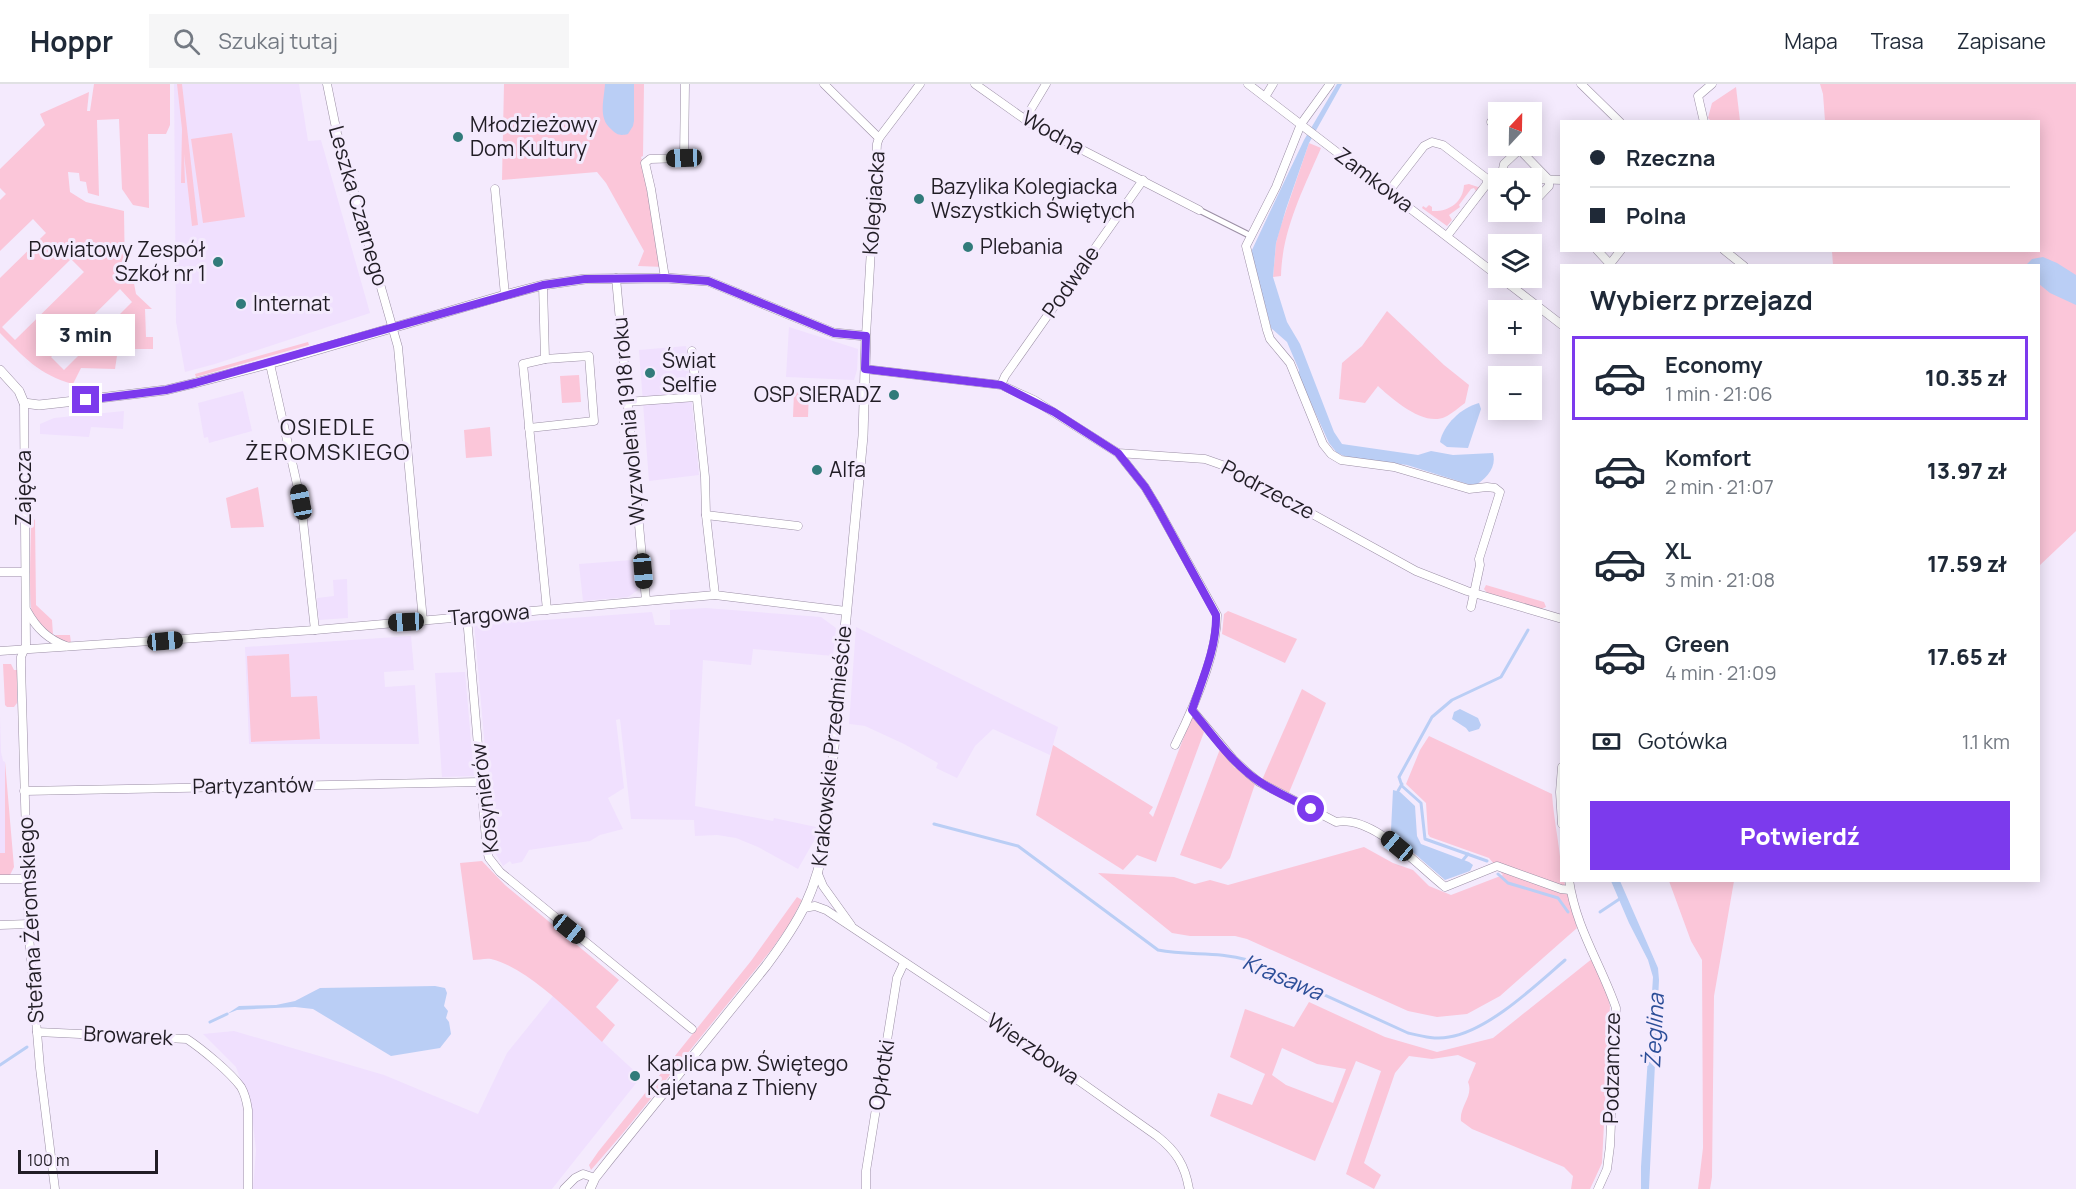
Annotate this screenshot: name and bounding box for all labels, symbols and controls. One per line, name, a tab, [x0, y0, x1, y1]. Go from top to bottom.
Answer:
search box	[149, 14, 569, 68]
text: Hoppr	[30, 22, 113, 60]
icon: search	[170, 25, 203, 58]
text: Szukaj tutaj	[218, 26, 338, 56]
text: Mapa	[1784, 27, 1838, 55]
text: Trasa	[1871, 27, 1924, 55]
text: Zapisane	[1957, 27, 2046, 55]
north arrow	[1488, 102, 1542, 156]
map controls	[1488, 102, 1542, 420]
street label: Wodna	[1017, 104, 1090, 161]
place label: Młodzieżowy Dom Kultury	[470, 110, 598, 162]
street label: Leszka Czarnego	[323, 122, 395, 289]
marker: Młodzieżowy Dom Kultury	[451, 130, 465, 144]
street label: Zamkowa	[1330, 140, 1420, 218]
text: Rzeczna	[1626, 143, 1715, 173]
car	[666, 148, 702, 168]
street label: Kolegiacka	[855, 150, 891, 256]
button: locate	[1488, 168, 1542, 222]
place label: Bazylika Kolegiacka Wszystkich Świętych	[931, 172, 1135, 224]
marker: Bazylika Kolegiacka Wszystkich Świętych	[912, 192, 926, 206]
text: Polna	[1626, 201, 1686, 231]
place label: Plebania	[980, 232, 1063, 260]
button: layers	[1488, 234, 1542, 288]
place label: Powiatowy Zespół Szkół nr 1	[28, 235, 206, 287]
marker: Plebania	[961, 240, 975, 254]
street label: Podwale	[1035, 240, 1105, 323]
marker: Powiatowy Zespół Szkół nr 1	[211, 255, 225, 269]
text: Wybierz przejazd	[1590, 281, 1813, 318]
place label: Internat	[253, 289, 331, 317]
marker: Internat	[234, 297, 248, 311]
button: +	[1488, 300, 1542, 354]
callout: 3 min	[36, 313, 136, 355]
street label: Wyzwolenia 1918 roku	[605, 316, 651, 526]
text: 3 min	[59, 321, 112, 348]
place label: Świat Selfie	[662, 346, 717, 398]
text: Economy	[1665, 350, 1763, 380]
icon: car	[1593, 351, 1647, 405]
text: 10.35 zł	[1925, 363, 2007, 393]
marker: Świat Selfie	[643, 366, 657, 380]
button: −	[1488, 366, 1542, 420]
place label: OSP SIERADZ	[754, 380, 882, 408]
text: 1 min · 21:06	[1665, 380, 1773, 407]
route end	[72, 386, 99, 413]
marker: OSP SIERADZ	[887, 388, 901, 402]
district label: OSIEDLE ŻEROMSKIEGO	[245, 412, 411, 467]
text: Komfort	[1665, 443, 1752, 473]
icon: car	[1593, 444, 1647, 498]
street label: Zajęcza	[9, 450, 37, 526]
street label: Podrzecze	[1217, 453, 1320, 525]
place label: Alfa	[829, 455, 866, 483]
text: 13.97 zł	[1927, 456, 2007, 486]
marker: Alfa	[810, 463, 824, 477]
text: 2 min · 21:07	[1665, 473, 1774, 500]
car	[289, 483, 313, 521]
text: XL	[1665, 536, 1691, 566]
icon: car	[1593, 537, 1647, 591]
text: 17.59 zł	[1927, 549, 2007, 579]
car	[632, 552, 654, 590]
text: 3 min · 21:08	[1665, 566, 1775, 593]
street label: Targowa	[447, 597, 531, 632]
car	[388, 612, 424, 632]
street label: Krakowskie Przedmieście	[804, 624, 858, 868]
text: Green	[1665, 629, 1730, 659]
car	[146, 630, 184, 652]
icon: car	[1593, 630, 1647, 684]
text: 17.65 zł	[1927, 642, 2007, 672]
text: 4 min · 21:09	[1665, 659, 1777, 686]
icon: cash	[1590, 725, 1623, 758]
text: Gotówka	[1638, 726, 1727, 756]
text: 1.1 km	[1962, 728, 2010, 755]
street label: Kosynierów	[463, 741, 505, 855]
street label: Partyzantów	[192, 770, 314, 800]
route start	[1297, 795, 1324, 822]
button: Potwierdź	[1590, 801, 2010, 870]
street label: Stefana Żeromskiego	[11, 816, 49, 1024]
car	[1377, 828, 1417, 864]
car	[549, 911, 589, 947]
water label: Krasawa	[1238, 947, 1329, 1008]
water label: Żeglina	[1637, 991, 1671, 1069]
street label: Wierzbowa	[982, 1006, 1085, 1090]
street label: Podzamcze	[1596, 1012, 1626, 1124]
street label: Browarek	[83, 1019, 174, 1051]
street label: Opłotki	[862, 1037, 900, 1112]
place label: Kaplica pw. Świętego Kajetana z Thieny	[647, 1049, 848, 1101]
marker: Kaplica pw. Świętego Kajetana z Thieny	[628, 1069, 642, 1083]
scale bar	[18, 1147, 158, 1174]
text: 100 m	[27, 1149, 70, 1171]

